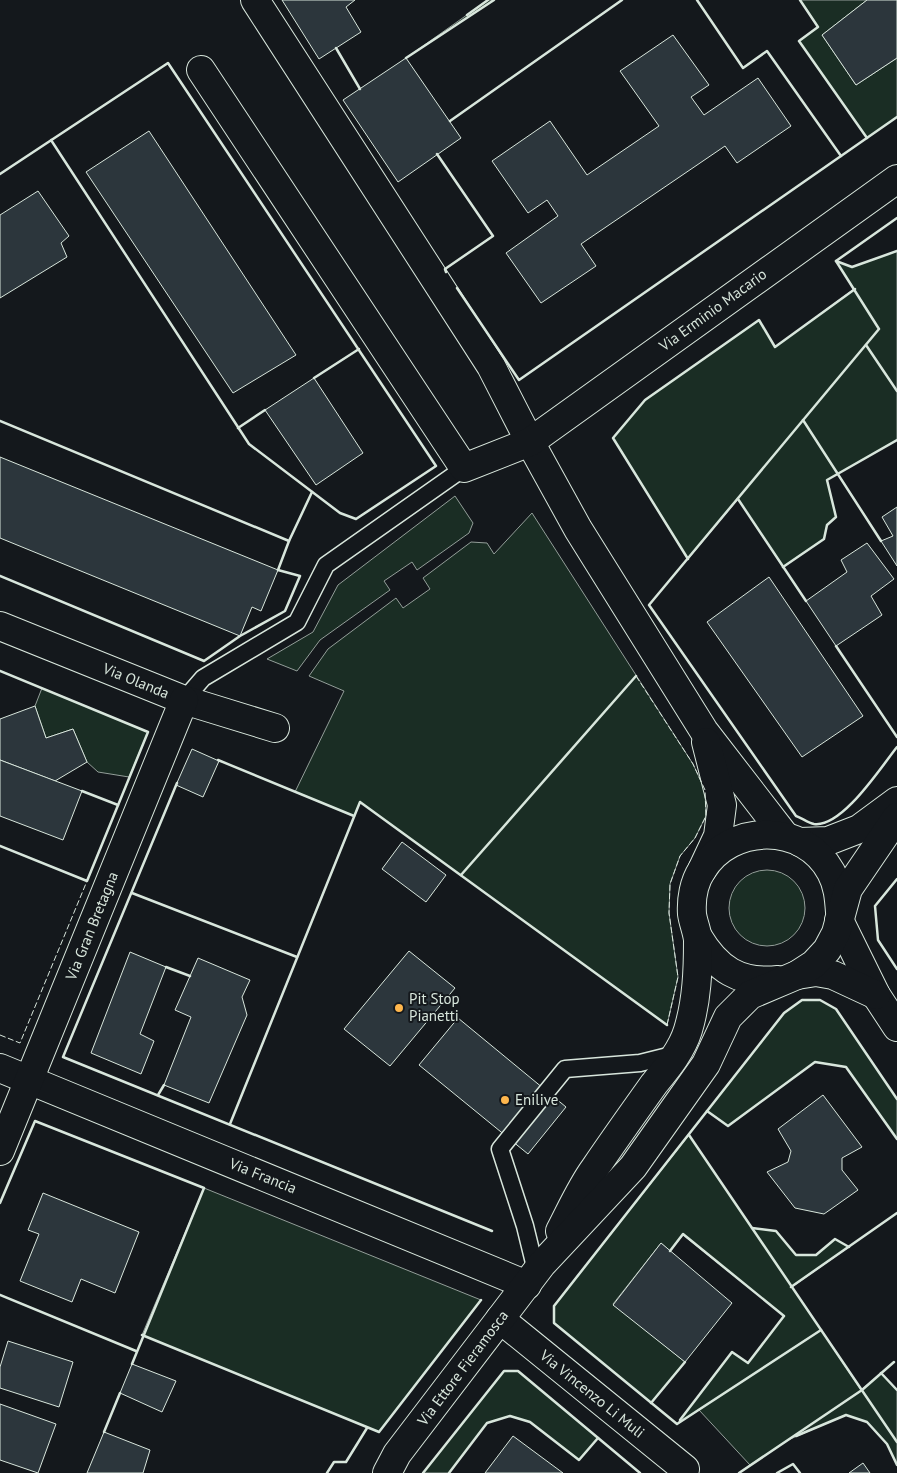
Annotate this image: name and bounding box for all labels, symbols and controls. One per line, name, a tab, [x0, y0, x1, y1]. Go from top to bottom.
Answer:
street label: Via Erminio Macario	[654, 264, 770, 356]
street label: Via Olanda	[99, 658, 172, 702]
street label: Via Gran Bretagna	[61, 869, 122, 984]
place label: Pit Stop Pianetti	[409, 989, 460, 1025]
marker: Pit Stop Pianetti	[393, 1002, 405, 1014]
place label: Enilive	[515, 1090, 558, 1109]
marker: Enilive	[499, 1094, 511, 1106]
street label: Via Francia	[226, 1153, 300, 1198]
street label: Via Ettore Fieramosca	[412, 1306, 512, 1430]
street label: Via Vincenzo Li Muli	[535, 1345, 648, 1442]

